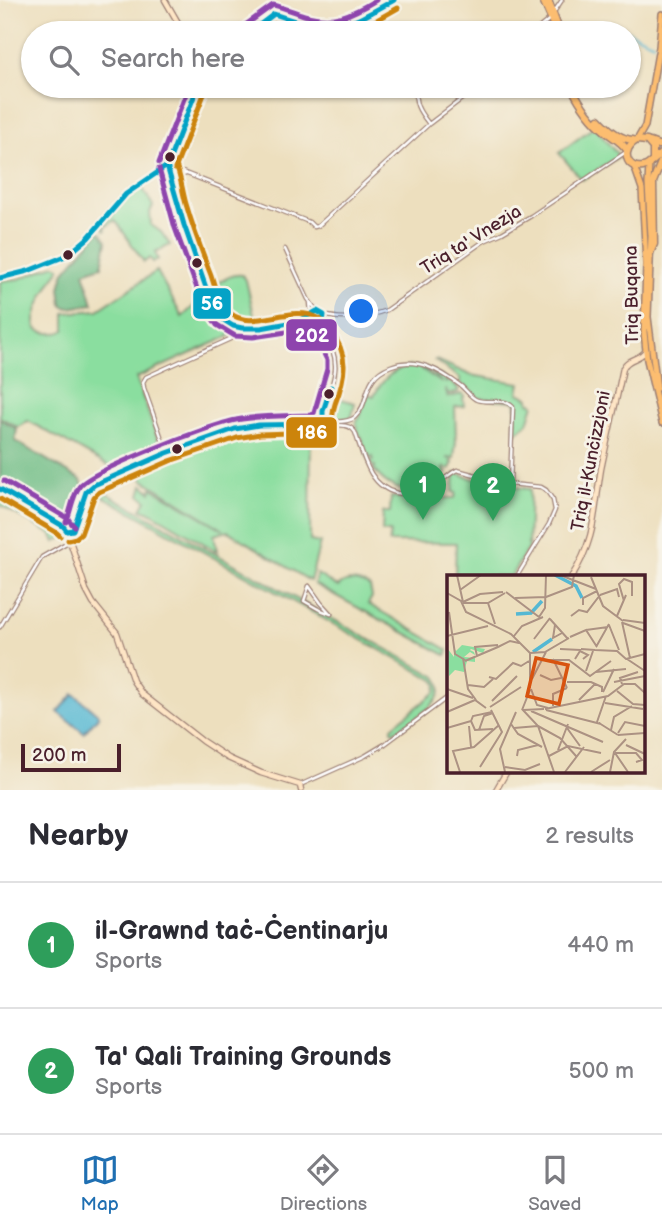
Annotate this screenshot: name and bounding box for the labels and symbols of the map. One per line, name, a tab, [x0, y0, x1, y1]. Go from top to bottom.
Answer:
unlabelled marker	[163, 150, 177, 164]
street label: Triq ta' Vnezja	[417, 201, 525, 279]
street label: Triq Buqana	[621, 245, 643, 345]
unlabelled marker	[61, 248, 75, 262]
unlabelled marker	[190, 256, 204, 270]
line badge: 56	[192, 287, 232, 320]
text: 56	[201, 293, 223, 316]
your location	[344, 294, 378, 328]
line badge: 202	[285, 318, 338, 352]
text: 202	[295, 325, 330, 348]
unlabelled marker	[322, 387, 336, 401]
street label: Triq il-Kunċizzjoni	[567, 389, 615, 533]
line badge: 186	[285, 416, 338, 449]
text: 186	[297, 422, 327, 445]
unlabelled marker	[170, 442, 184, 456]
pin: 1	[400, 462, 446, 520]
pin: 2	[470, 463, 516, 521]
inset map	[447, 575, 644, 772]
scale bar	[21, 741, 121, 773]

